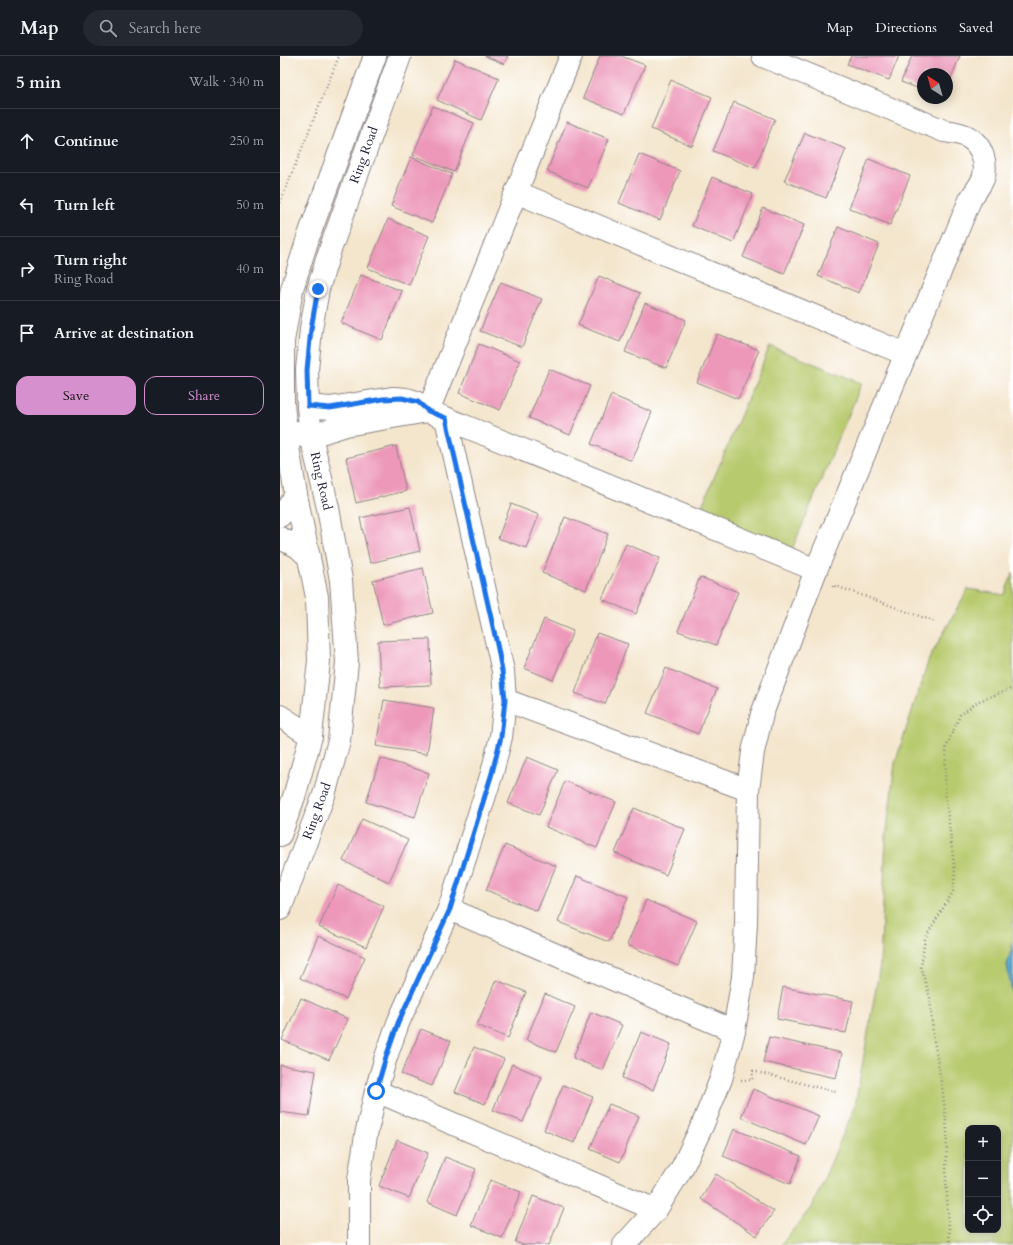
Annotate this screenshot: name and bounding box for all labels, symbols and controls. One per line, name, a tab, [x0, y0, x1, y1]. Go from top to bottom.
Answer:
search box	[83, 10, 363, 46]
text: Map	[20, 15, 59, 41]
icon: search	[97, 17, 119, 39]
text: Search here	[129, 18, 201, 38]
text: Map	[827, 18, 853, 37]
text: Directions	[875, 18, 937, 37]
text: Saved	[959, 18, 993, 37]
north arrow	[917, 68, 953, 104]
text: 5 min	[16, 71, 61, 94]
text: Walk · 340 m	[189, 73, 264, 91]
street label: Ring Road	[345, 124, 383, 186]
icon: ahead	[16, 130, 38, 152]
text: Continue	[54, 131, 119, 151]
text: 250 m	[230, 132, 264, 150]
icon: left	[16, 194, 38, 216]
text: Turn left	[54, 195, 115, 215]
text: 50 m	[236, 196, 264, 214]
text: Turn right	[54, 250, 127, 270]
icon: right	[16, 258, 38, 280]
text: 40 m	[236, 260, 264, 278]
text: Ring Road	[54, 270, 113, 288]
route end	[309, 280, 327, 298]
icon: arrive	[16, 322, 38, 344]
text: Arrive at destination	[54, 323, 194, 343]
button: Save	[16, 376, 136, 415]
button: Share	[144, 376, 264, 415]
street label: Ring Road	[306, 450, 336, 512]
street label: Ring Road	[298, 780, 336, 842]
route start	[367, 1082, 385, 1100]
map controls	[965, 1125, 1001, 1233]
button: +	[965, 1125, 1001, 1161]
button: −	[965, 1161, 1001, 1197]
button: locate	[965, 1197, 1001, 1233]

